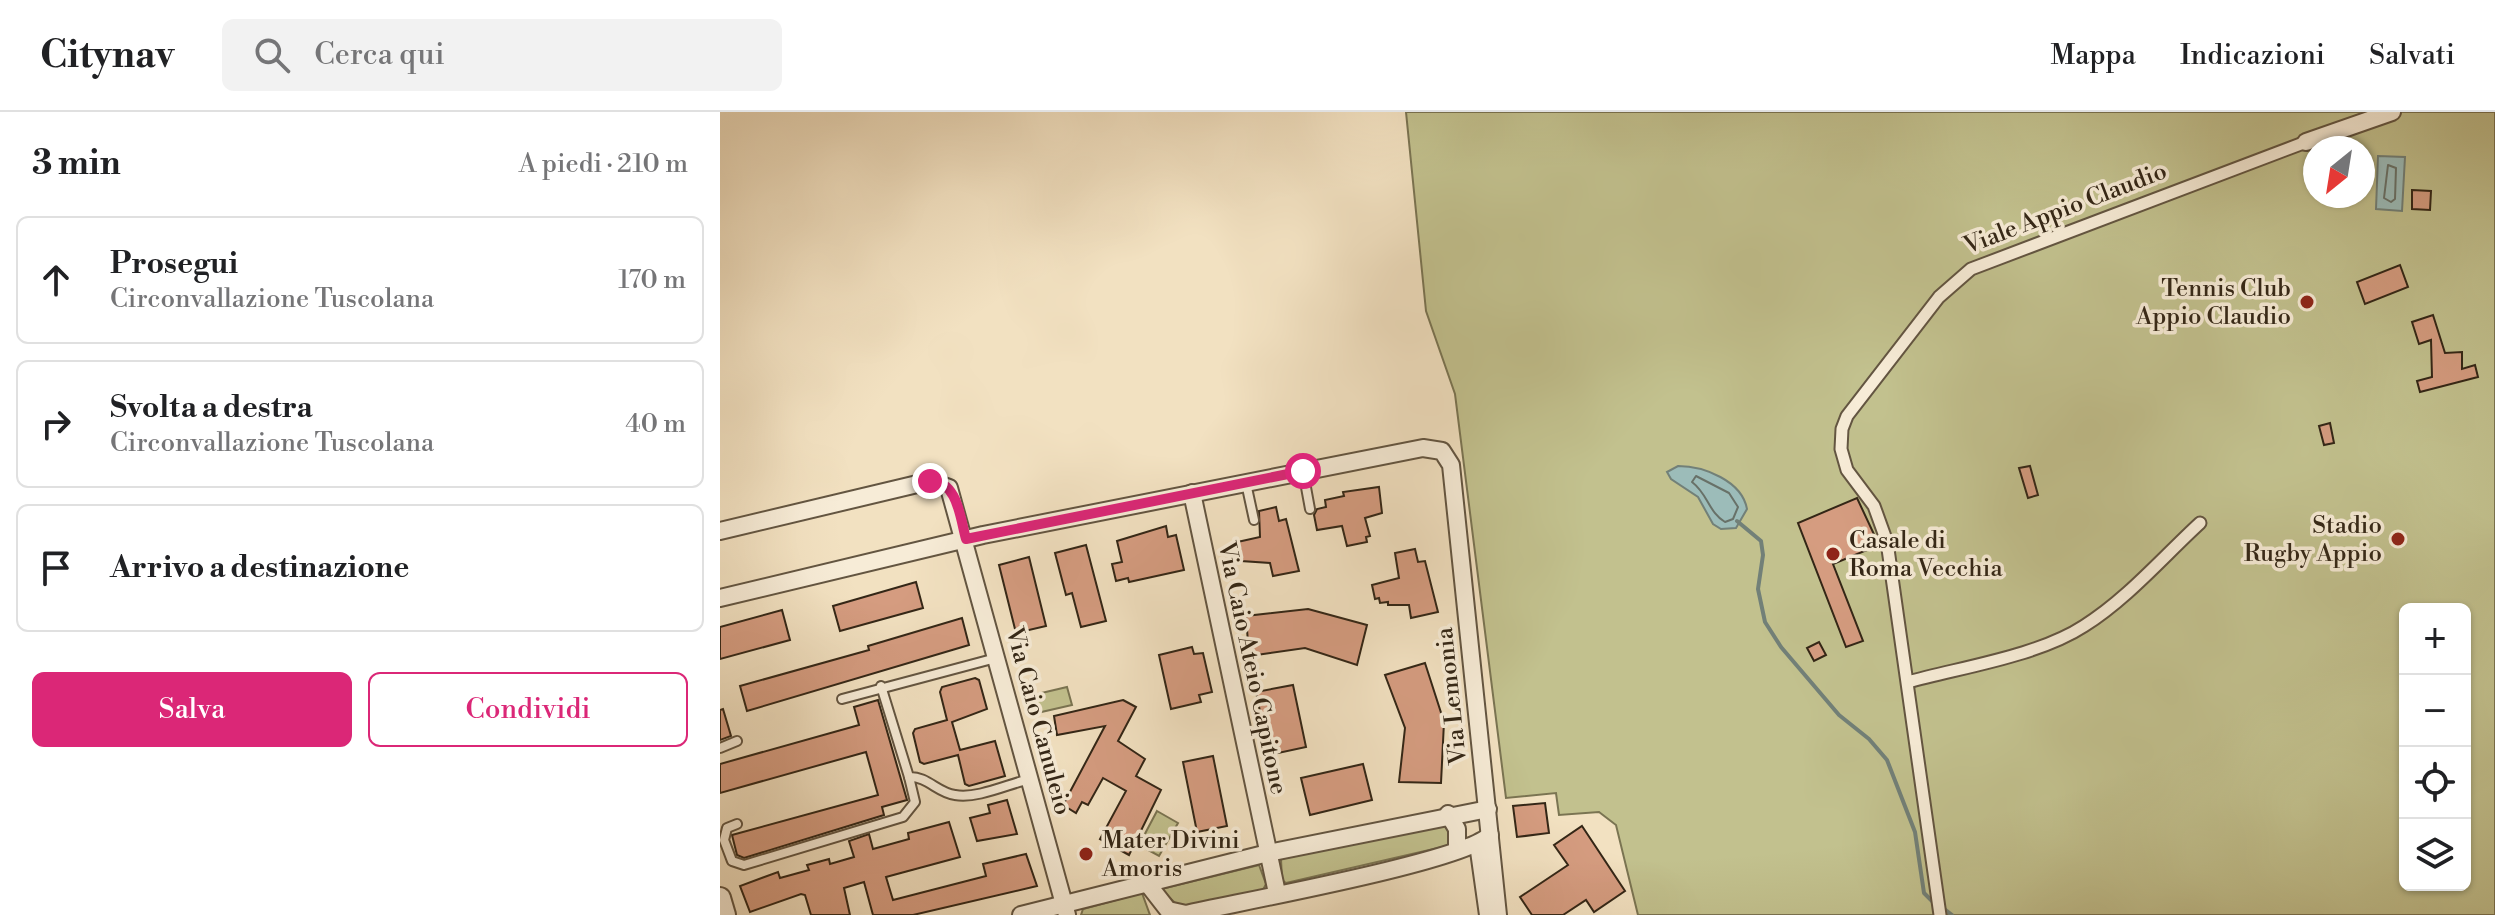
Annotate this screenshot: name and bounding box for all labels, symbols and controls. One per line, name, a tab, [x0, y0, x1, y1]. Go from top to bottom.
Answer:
search box	[222, 19, 782, 91]
text: Citynav	[40, 32, 174, 79]
icon: search	[250, 33, 294, 77]
text: Cerca qui	[314, 36, 445, 74]
text: Mappa	[2051, 38, 2136, 73]
text: Indicazioni	[2180, 38, 2325, 73]
text: Salvati	[2369, 38, 2455, 73]
north arrow	[2303, 136, 2375, 208]
text: 3 min	[32, 143, 121, 185]
text: A piedi · 210 m	[519, 148, 688, 180]
street label: Viale Appio Claudio	[1959, 156, 2171, 262]
text: Prosegui	[110, 245, 238, 283]
icon: ahead	[34, 258, 78, 302]
text: 170 m	[618, 264, 686, 296]
place label: Tennis Club Appio Claudio	[2135, 274, 2291, 332]
text: Circonvallazione Tuscolana	[110, 283, 434, 315]
marker: Tennis Club Appio Claudio	[2298, 293, 2316, 311]
text: Svolta a destra	[110, 389, 313, 427]
icon: right	[34, 402, 78, 446]
text: 40 m	[625, 408, 686, 440]
text: Circonvallazione Tuscolana	[110, 427, 434, 459]
route start	[1285, 453, 1321, 489]
route end	[912, 463, 948, 499]
place label: Stadio Rugby Appio	[2244, 511, 2382, 569]
place label: Casale di Roma Vecchia	[1849, 526, 2004, 584]
marker: Stadio Rugby Appio	[2389, 530, 2407, 548]
street label: Via Caio Ateio Capitone	[1210, 538, 1293, 797]
marker: Casale di Roma Vecchia	[1824, 545, 1842, 563]
icon: arrive	[34, 546, 78, 590]
text: Arrivo a destinazione	[110, 549, 409, 587]
map controls	[2399, 603, 2471, 891]
button: +	[2399, 603, 2471, 675]
street label: Via Caio Canuleio	[998, 623, 1078, 818]
street label: Via Lemonia	[1430, 625, 1474, 767]
button: Salva	[32, 672, 352, 747]
button: Condividi	[368, 672, 688, 747]
button: −	[2399, 675, 2471, 747]
button: locate	[2399, 747, 2471, 819]
button: layers	[2399, 819, 2471, 891]
place label: Mater Divini Amoris	[1101, 826, 1240, 884]
marker: Mater Divini Amoris	[1077, 845, 1095, 863]

